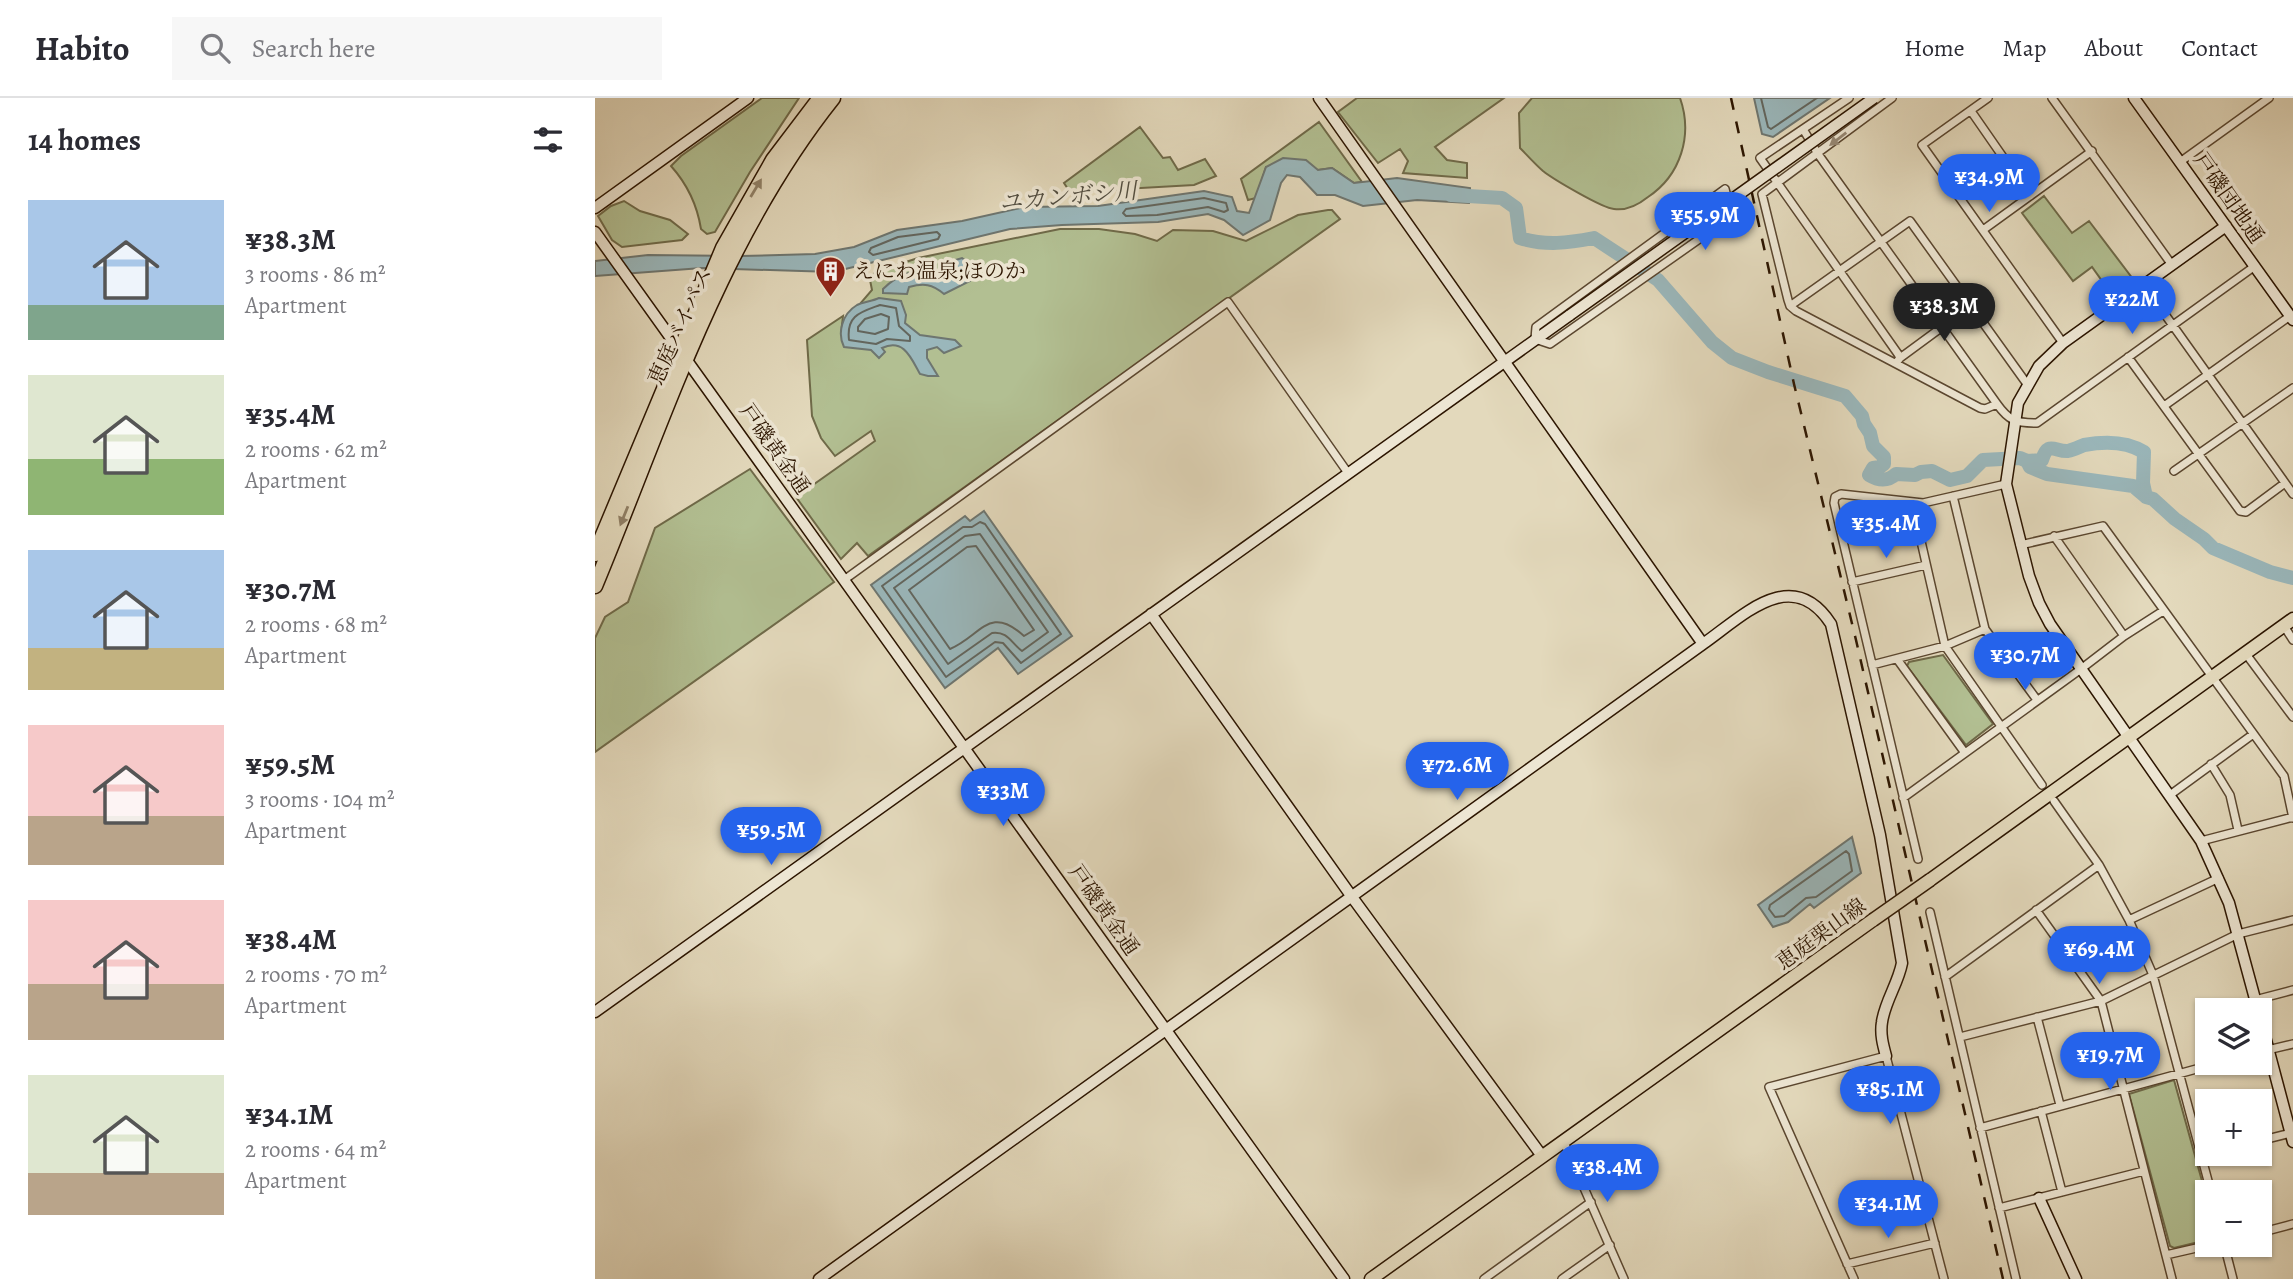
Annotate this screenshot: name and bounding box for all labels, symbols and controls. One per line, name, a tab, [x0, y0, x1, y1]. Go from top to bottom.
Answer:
search box	[172, 17, 662, 80]
text: Habito	[35, 26, 130, 71]
icon: search	[196, 29, 234, 67]
text: Search here	[252, 31, 375, 66]
text: Home	[1904, 32, 1965, 64]
text: Map	[2003, 32, 2047, 64]
text: About	[2085, 32, 2143, 64]
text: Contact	[2181, 32, 2258, 64]
text: 14 homes	[28, 120, 141, 160]
icon: filters	[529, 121, 567, 159]
one-way arrow	[1829, 132, 1847, 146]
street label: 戸磯団地通	[2187, 147, 2271, 249]
pin: ¥34.9M	[1932, 155, 2046, 214]
text: ¥34.9M	[1954, 161, 2024, 192]
water label: ユカンボシ川	[998, 175, 1141, 218]
one-way arrow	[750, 179, 762, 198]
pin: ¥55.9M	[1648, 192, 1762, 252]
text: ¥55.9M	[1670, 199, 1740, 230]
text: ¥38.3M	[245, 219, 336, 259]
icon: home	[84, 228, 168, 312]
building icon: えにわ温泉;ほのか	[813, 254, 847, 298]
place label: えにわ温泉;ほのか	[853, 257, 1026, 285]
text: 3 rooms · 86 m²	[245, 259, 386, 290]
street label: 恵庭バイパス	[642, 263, 718, 389]
pin: ¥22M	[2091, 276, 2173, 336]
text: ¥22M	[2105, 283, 2159, 314]
pin: ¥38.3M	[1887, 284, 2001, 343]
text: Apartment	[245, 290, 347, 321]
text: ¥38.3M	[1909, 290, 1979, 321]
text: ¥35.4M	[245, 394, 336, 434]
street label: 戸磯黄金通	[733, 398, 817, 500]
icon: home	[84, 403, 168, 487]
text: 2 rooms · 62 m²	[245, 434, 387, 465]
text: Apartment	[245, 465, 347, 496]
pin: ¥35.4M	[1829, 500, 1943, 560]
one-way arrow	[618, 506, 629, 527]
text: ¥35.4M	[1851, 507, 1921, 538]
text: ¥30.7M	[245, 569, 337, 609]
icon: home	[84, 578, 168, 662]
text: 2 rooms · 68 m²	[245, 609, 387, 640]
pin: ¥30.7M	[1968, 632, 2082, 692]
text: ¥30.7M	[1990, 639, 2060, 670]
text: Apartment	[245, 640, 347, 671]
pin: ¥72.6M	[1400, 742, 1514, 802]
text: ¥59.5M	[245, 744, 335, 784]
text: ¥72.6M	[1422, 749, 1492, 780]
icon: home	[84, 753, 168, 837]
pin: ¥33M	[962, 768, 1044, 828]
text: ¥33M	[977, 775, 1029, 806]
text: 3 rooms · 104 m²	[245, 784, 394, 815]
pin: ¥59.5M	[714, 808, 828, 867]
text: ¥59.5M	[736, 814, 806, 845]
text: Apartment	[245, 815, 347, 846]
street label: 戸磯黄金通	[1062, 859, 1146, 961]
street label: 恵庭栗山線	[1770, 892, 1872, 976]
text: ¥38.4M	[245, 919, 337, 959]
pin: ¥69.4M	[2042, 926, 2156, 986]
icon: home	[84, 928, 168, 1012]
text: ¥69.4M	[2063, 933, 2135, 964]
text: 2 rooms · 70 m²	[245, 959, 387, 990]
text: Apartment	[245, 990, 347, 1021]
map controls	[2195, 998, 2272, 1257]
button: layers	[2195, 998, 2272, 1075]
pin: ¥19.7M	[2053, 1032, 2167, 1092]
text: ¥19.7M	[2076, 1039, 2144, 1070]
pin: ¥85.1M	[1833, 1066, 1947, 1126]
text: ¥85.1M	[1856, 1073, 1924, 1104]
button: +	[2195, 1089, 2272, 1166]
text: ¥34.1M	[245, 1094, 333, 1134]
icon: home	[84, 1103, 168, 1187]
text: 2 rooms · 64 m²	[245, 1134, 386, 1165]
pin: ¥38.4M	[1550, 1144, 1664, 1204]
text: ¥38.4M	[1572, 1151, 1642, 1182]
text: Apartment	[245, 1165, 347, 1196]
pin: ¥34.1M	[1831, 1180, 1945, 1240]
button: −	[2195, 1180, 2272, 1257]
text: ¥34.1M	[1854, 1187, 1922, 1218]

